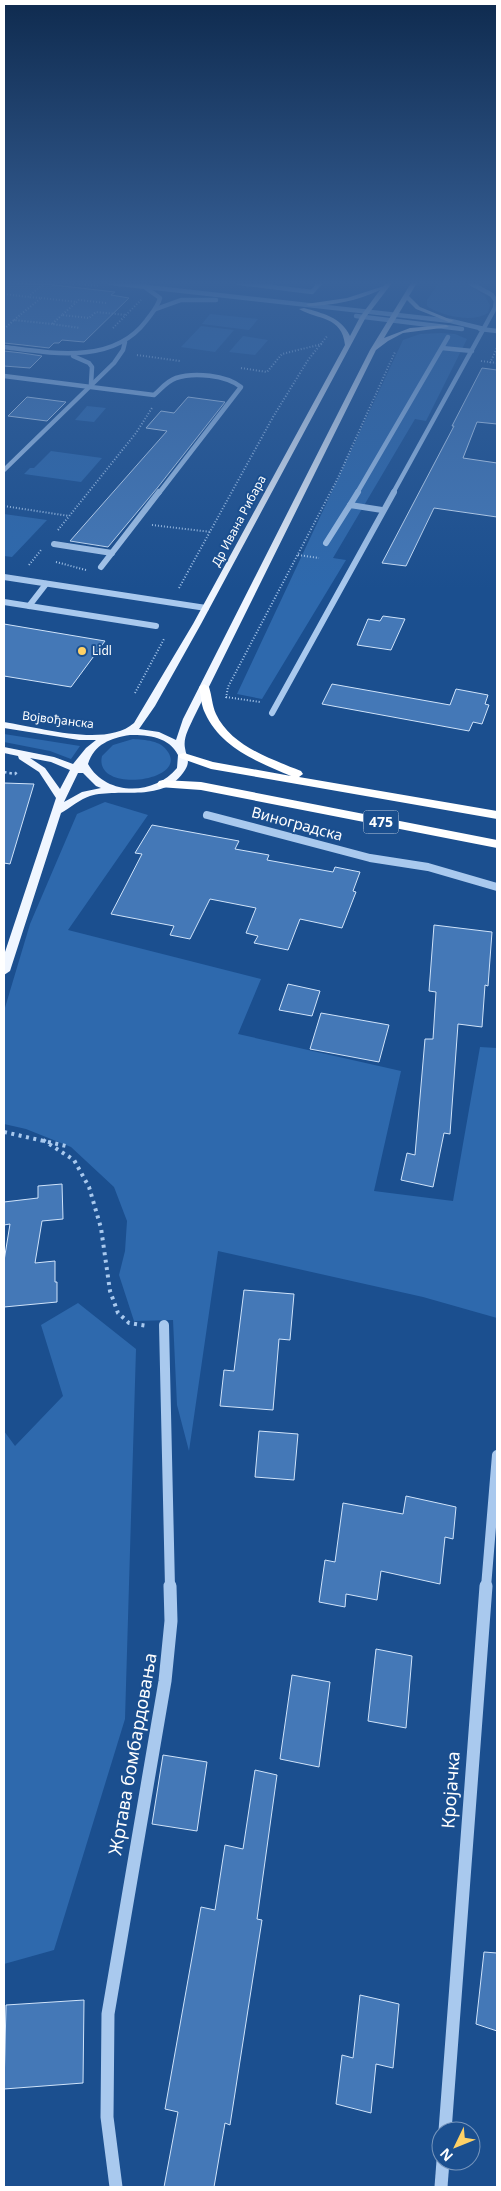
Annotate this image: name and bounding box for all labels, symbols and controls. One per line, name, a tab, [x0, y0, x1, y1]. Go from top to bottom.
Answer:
street label: Др Ивана Рибара	[207, 472, 270, 570]
place label: Lidl	[92, 642, 112, 659]
marker: Lidl	[76, 645, 88, 657]
street label: Војвођанска	[21, 707, 95, 732]
street label: Виноградска	[249, 801, 345, 845]
road number: 475	[364, 810, 398, 834]
street label: Жртава бомбардовања	[102, 1651, 162, 1857]
street label: Кројачка	[435, 1751, 465, 1829]
north arrow	[431, 2121, 481, 2171]
text: N	[435, 2145, 457, 2166]

